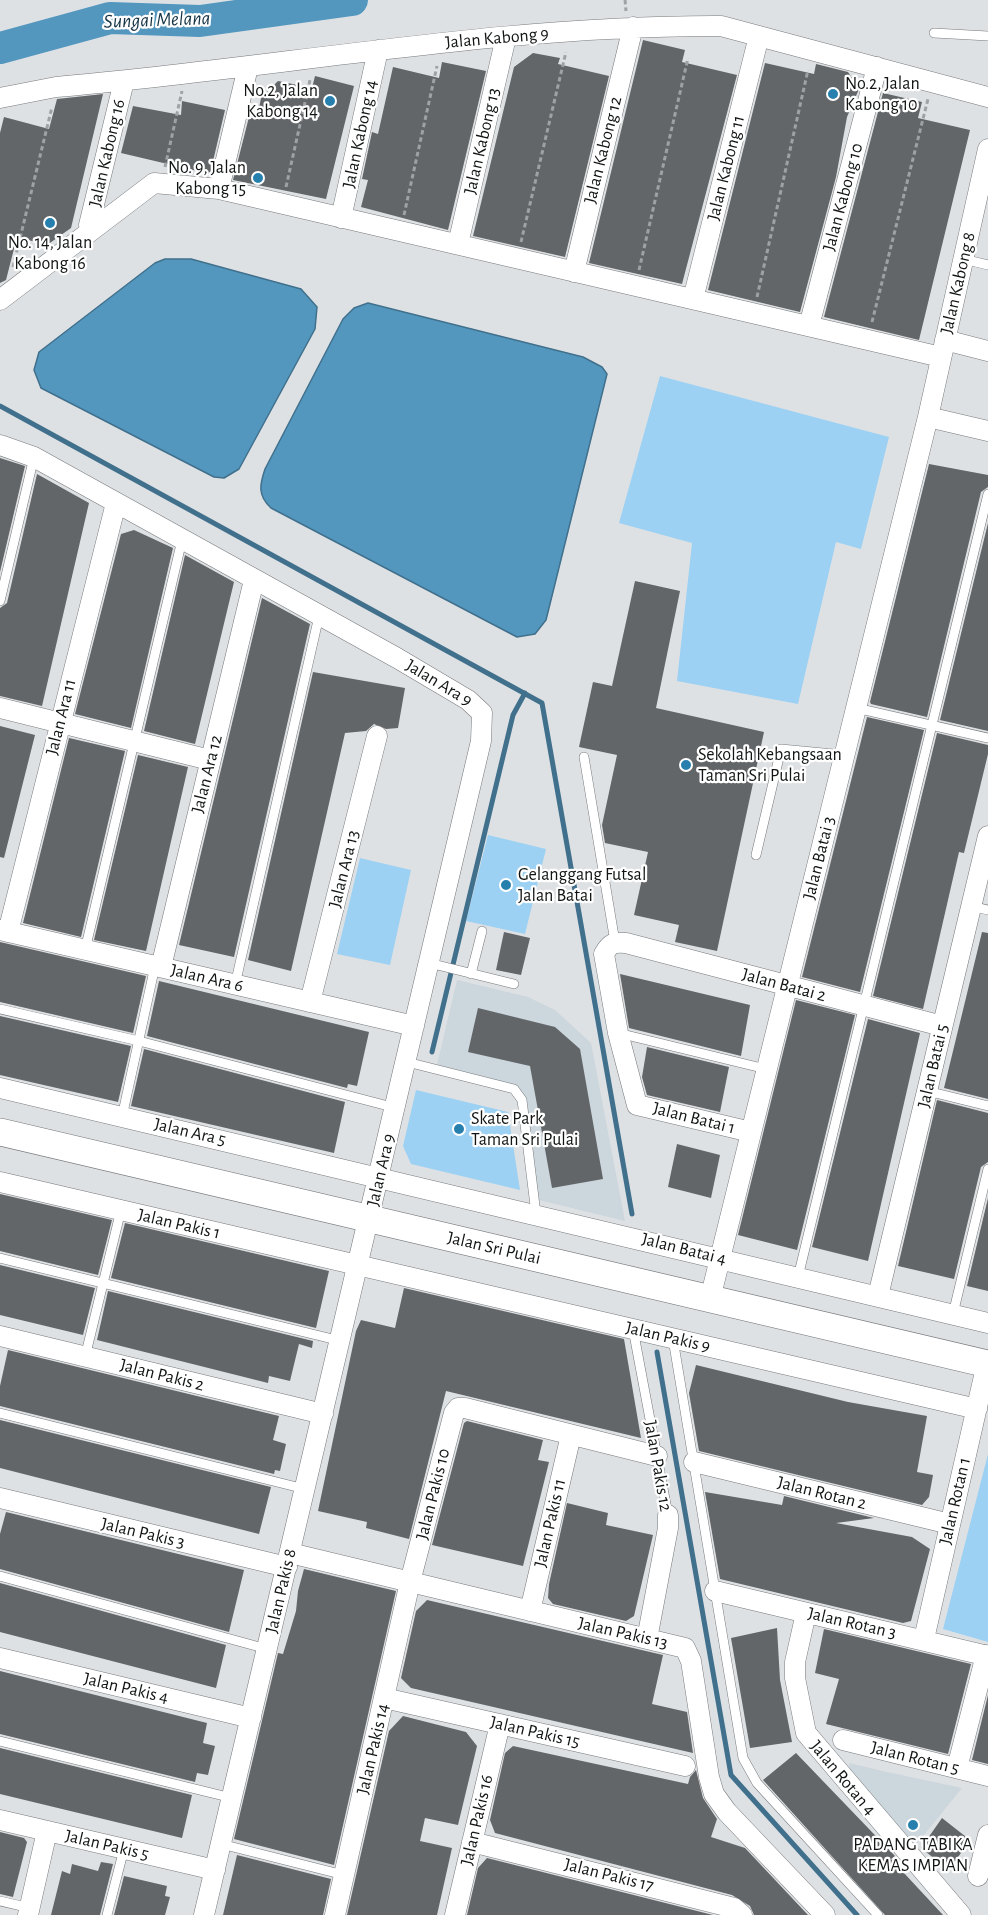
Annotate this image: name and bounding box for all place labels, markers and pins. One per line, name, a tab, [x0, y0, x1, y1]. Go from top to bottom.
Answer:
place label: No.2, Jalan Kabong 10	[845, 73, 920, 116]
place label: No.2, Jalan Kabong 14	[243, 80, 318, 122]
marker: No.2, Jalan Kabong 10	[826, 87, 840, 101]
marker: No.2, Jalan Kabong 14	[323, 94, 337, 108]
place label: No. 9, Jalan Kabong 15	[168, 157, 246, 200]
marker: No. 9, Jalan Kabong 15	[251, 171, 265, 185]
marker: No. 14, Jalan Kabong 16	[43, 216, 57, 230]
place label: No. 14, Jalan Kabong 16	[8, 232, 92, 274]
place label: Sekolah Kebangsaan Taman Sri Pulai	[698, 744, 842, 786]
marker: Sekolah Kebangsaan Taman Sri Pulai	[679, 758, 693, 772]
place label: Gelanggang Futsal Jalan Batai	[518, 864, 646, 906]
marker: Gelanggang Futsal Jalan Batai	[499, 878, 513, 892]
place label: Skate Park Taman Sri Pulai	[471, 1108, 578, 1150]
marker: Skate Park Taman Sri Pulai	[452, 1122, 466, 1136]
marker: PADANG TABIKA KEMAS IMPIAN	[906, 1818, 920, 1832]
place label: PADANG TABIKA KEMAS IMPIAN	[853, 1834, 973, 1876]

